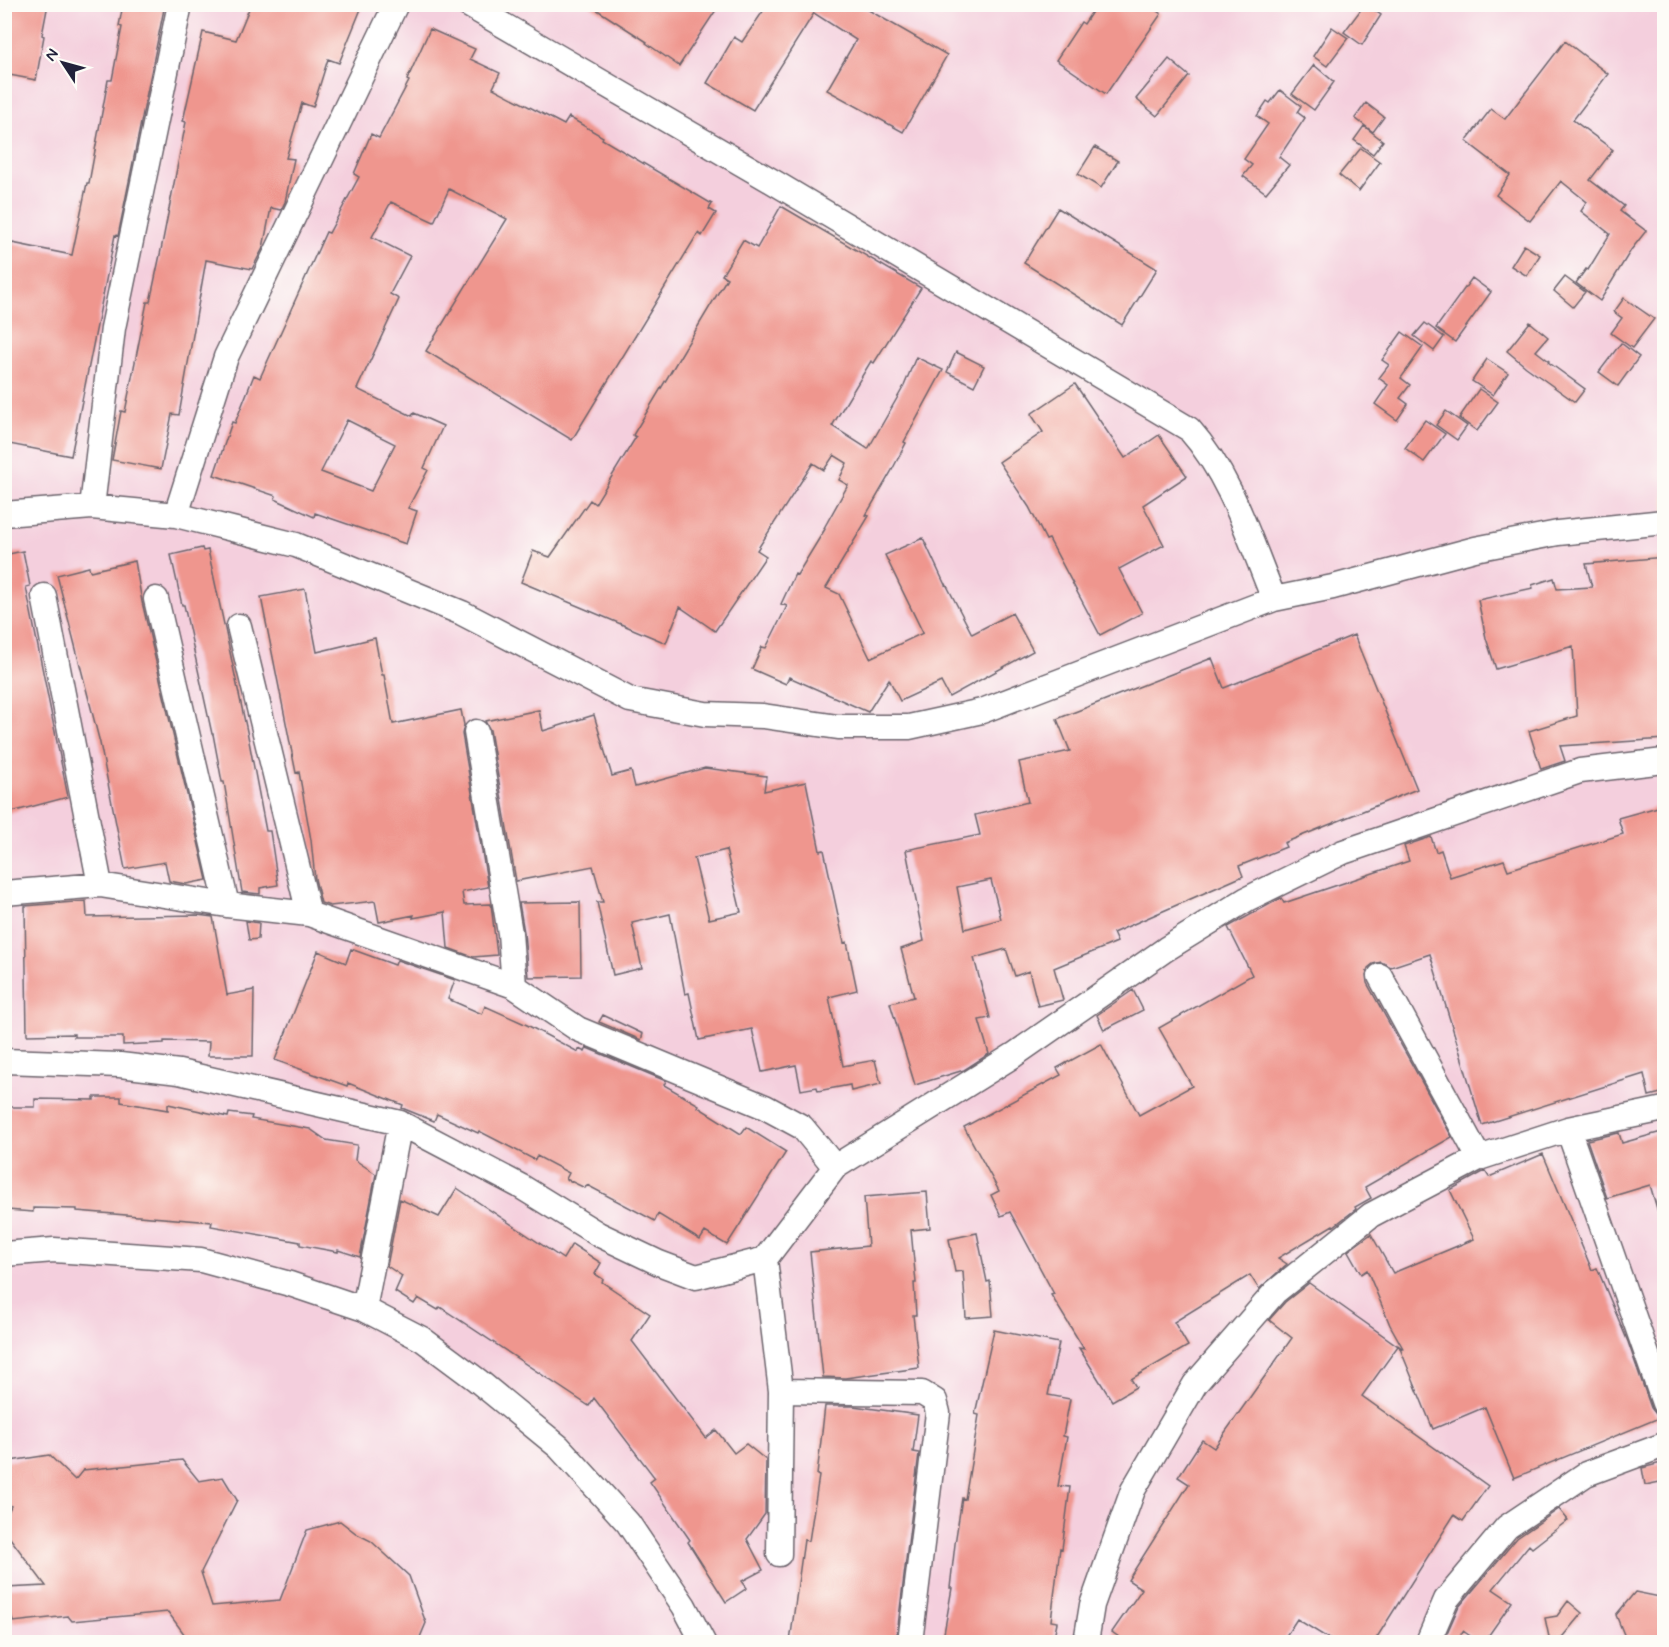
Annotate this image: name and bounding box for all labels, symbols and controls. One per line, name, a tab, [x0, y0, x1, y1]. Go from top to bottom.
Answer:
north arrow	[33, 33, 93, 93]
text: N	[40, 45, 64, 66]

